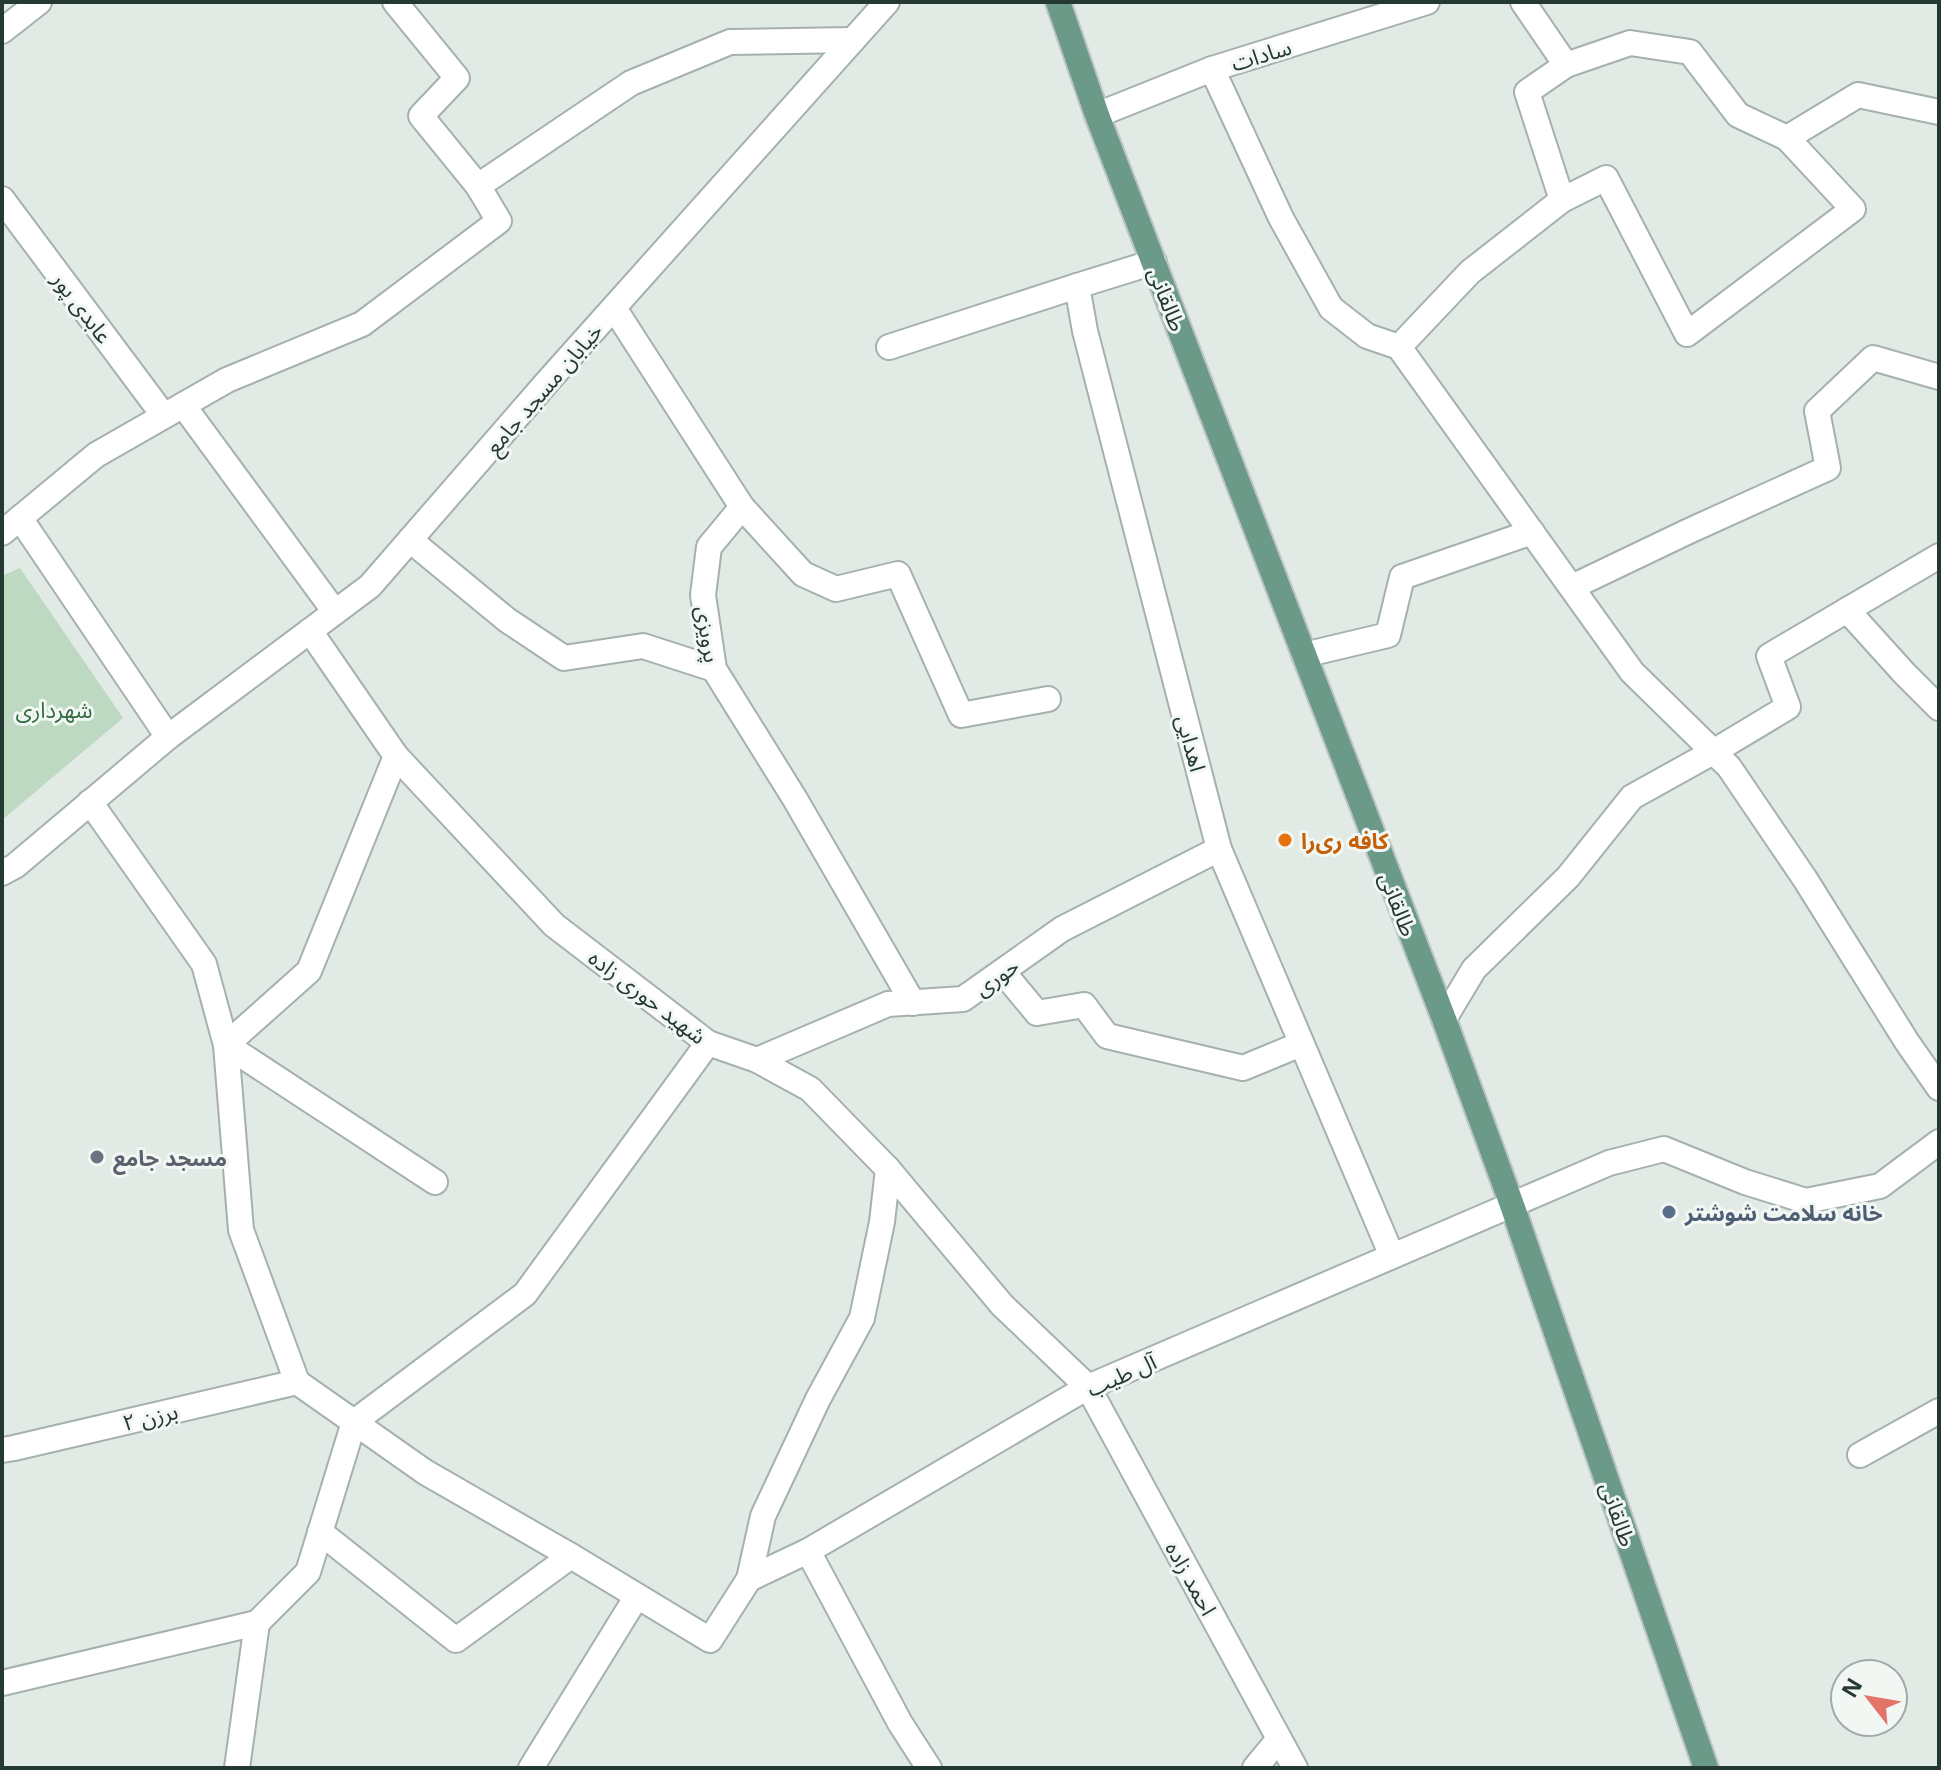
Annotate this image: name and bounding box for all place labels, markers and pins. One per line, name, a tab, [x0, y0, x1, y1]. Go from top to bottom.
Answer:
place label: کافه‌ ری‌را	[1301, 825, 1390, 855]
marker: کافه‌ ری‌را	[1276, 831, 1294, 849]
place label: مسجد جامع	[113, 1142, 227, 1175]
marker: مسجد جامع	[88, 1148, 106, 1166]
place label: خانه سلامت شوشتر	[1684, 1197, 1883, 1227]
marker: خانه سلامت شوشتر	[1660, 1203, 1678, 1221]

